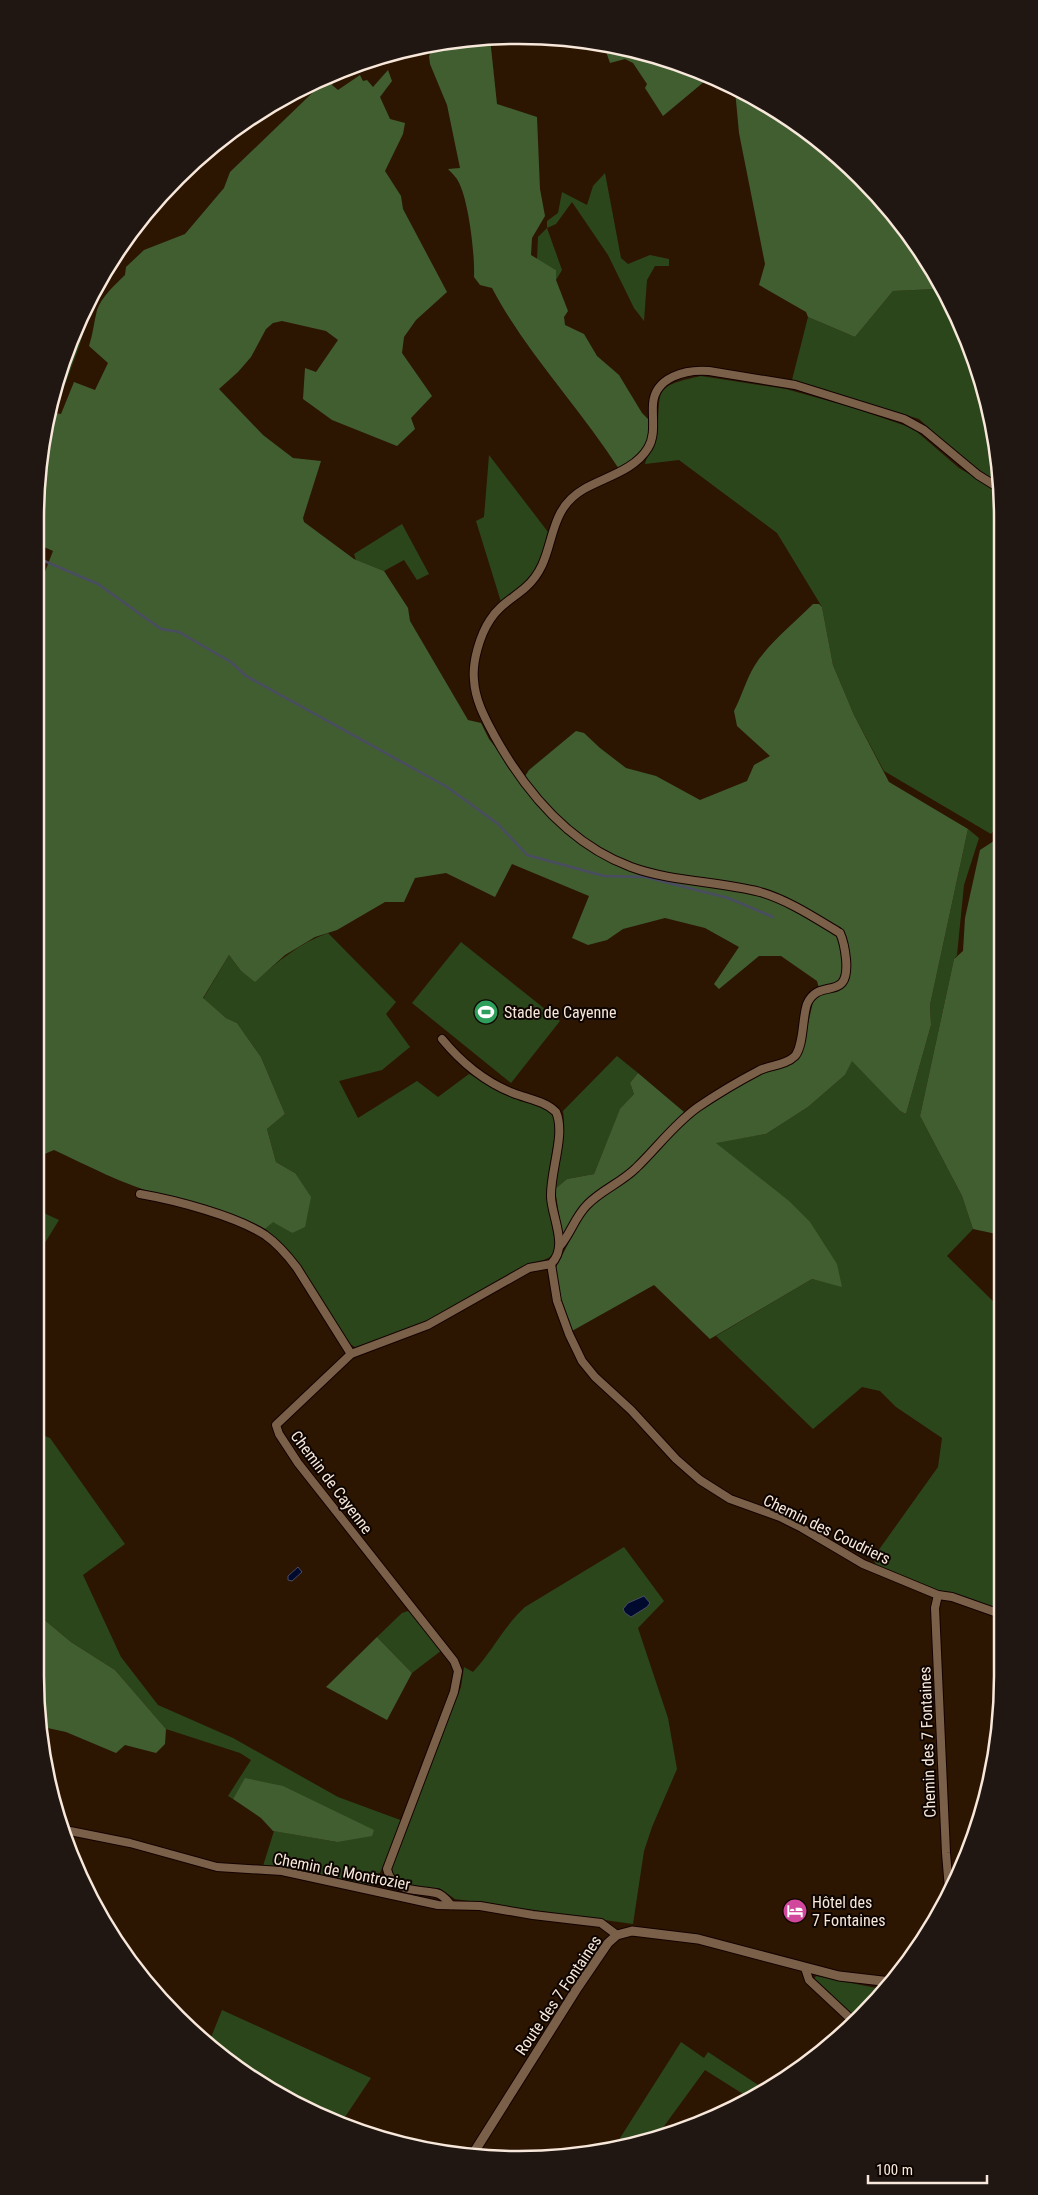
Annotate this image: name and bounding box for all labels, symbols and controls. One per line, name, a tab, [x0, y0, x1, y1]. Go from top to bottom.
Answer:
sports icon: Stade de Cayenne	[473, 999, 499, 1025]
place label: Stade de Cayenne	[504, 1003, 617, 1022]
street label: Chemin de Cayenne	[287, 1427, 377, 1538]
street label: Chemin des Coudriers	[760, 1490, 893, 1568]
street label: Chemin des 7 Fontaines	[915, 1666, 940, 1818]
street label: Chemin de Montrozier	[272, 1849, 412, 1894]
place label: Hôtel des 7 Fontaines	[812, 1893, 886, 1930]
hotel icon: Hôtel des 7 Fontaines	[782, 1898, 808, 1924]
street label: Route des 7 Fontaines	[511, 1932, 605, 2059]
scale bar	[868, 2152, 987, 2184]
text: 100 m	[876, 2161, 913, 2179]

